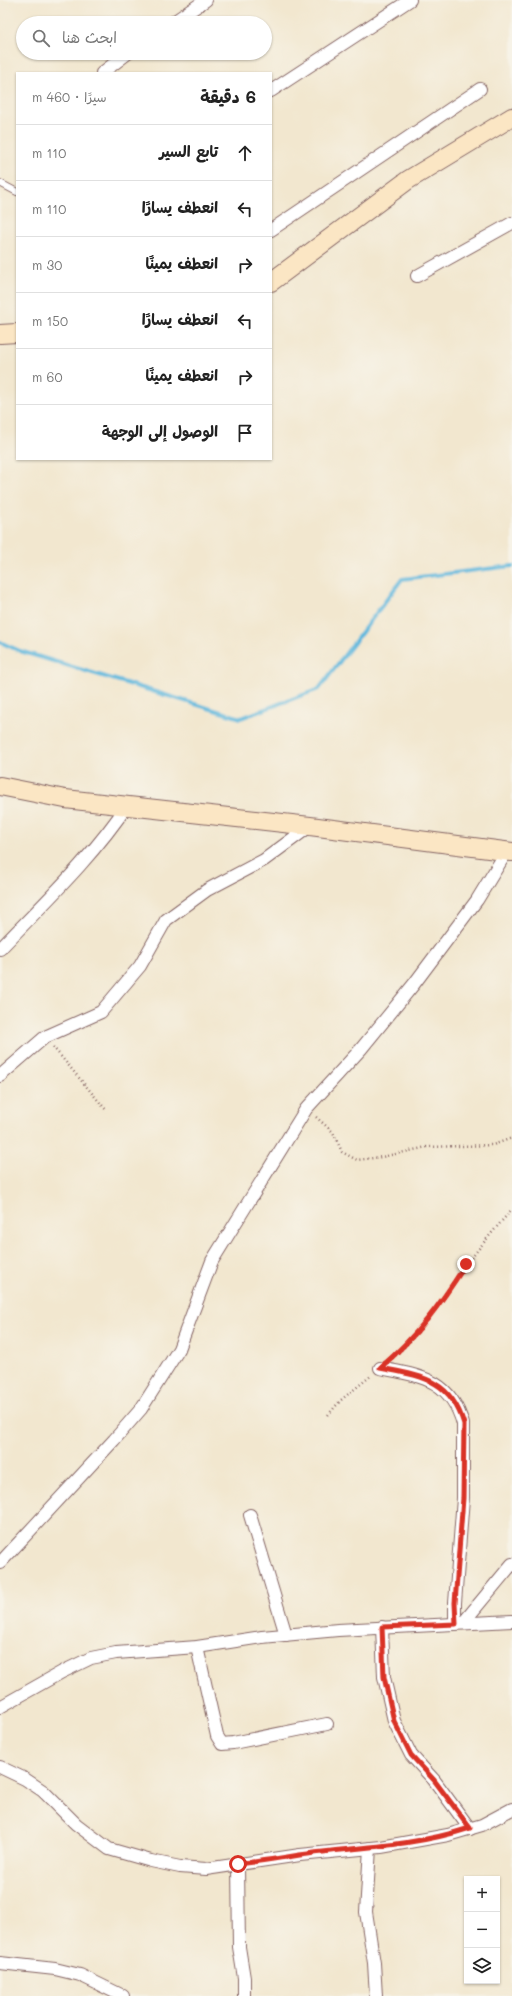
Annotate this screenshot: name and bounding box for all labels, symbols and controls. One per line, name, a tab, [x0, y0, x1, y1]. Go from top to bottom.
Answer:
search box	[16, 16, 272, 60]
icon: search	[30, 27, 52, 49]
text: ابحث هنا	[62, 27, 117, 47]
text: 6 دقيقة	[200, 85, 256, 107]
text: سيرًا · 460 m	[32, 88, 107, 105]
text: تابع السير	[159, 141, 218, 161]
icon: ahead	[234, 142, 256, 164]
text: 110 m	[32, 144, 66, 161]
text: انعطف يسارًا	[142, 197, 218, 217]
icon: left	[234, 198, 256, 220]
text: 110 m	[32, 200, 66, 217]
text: انعطف يمينًا	[146, 253, 218, 273]
icon: right	[234, 254, 256, 276]
text: 30 m	[32, 256, 62, 273]
text: انعطف يسارًا	[142, 309, 218, 329]
icon: left	[234, 310, 256, 332]
text: 150 m	[32, 312, 68, 329]
text: انعطف يمينًا	[146, 365, 218, 385]
icon: right	[234, 366, 256, 388]
text: 60 m	[32, 368, 62, 385]
text: الوصول إلى الوجهة	[102, 421, 218, 441]
icon: arrive	[234, 422, 256, 444]
route end	[457, 1255, 475, 1273]
route start	[229, 1855, 247, 1873]
map controls	[464, 1876, 500, 1984]
button: +	[464, 1876, 500, 1912]
button: −	[464, 1912, 500, 1948]
button: layers	[464, 1948, 500, 1984]

